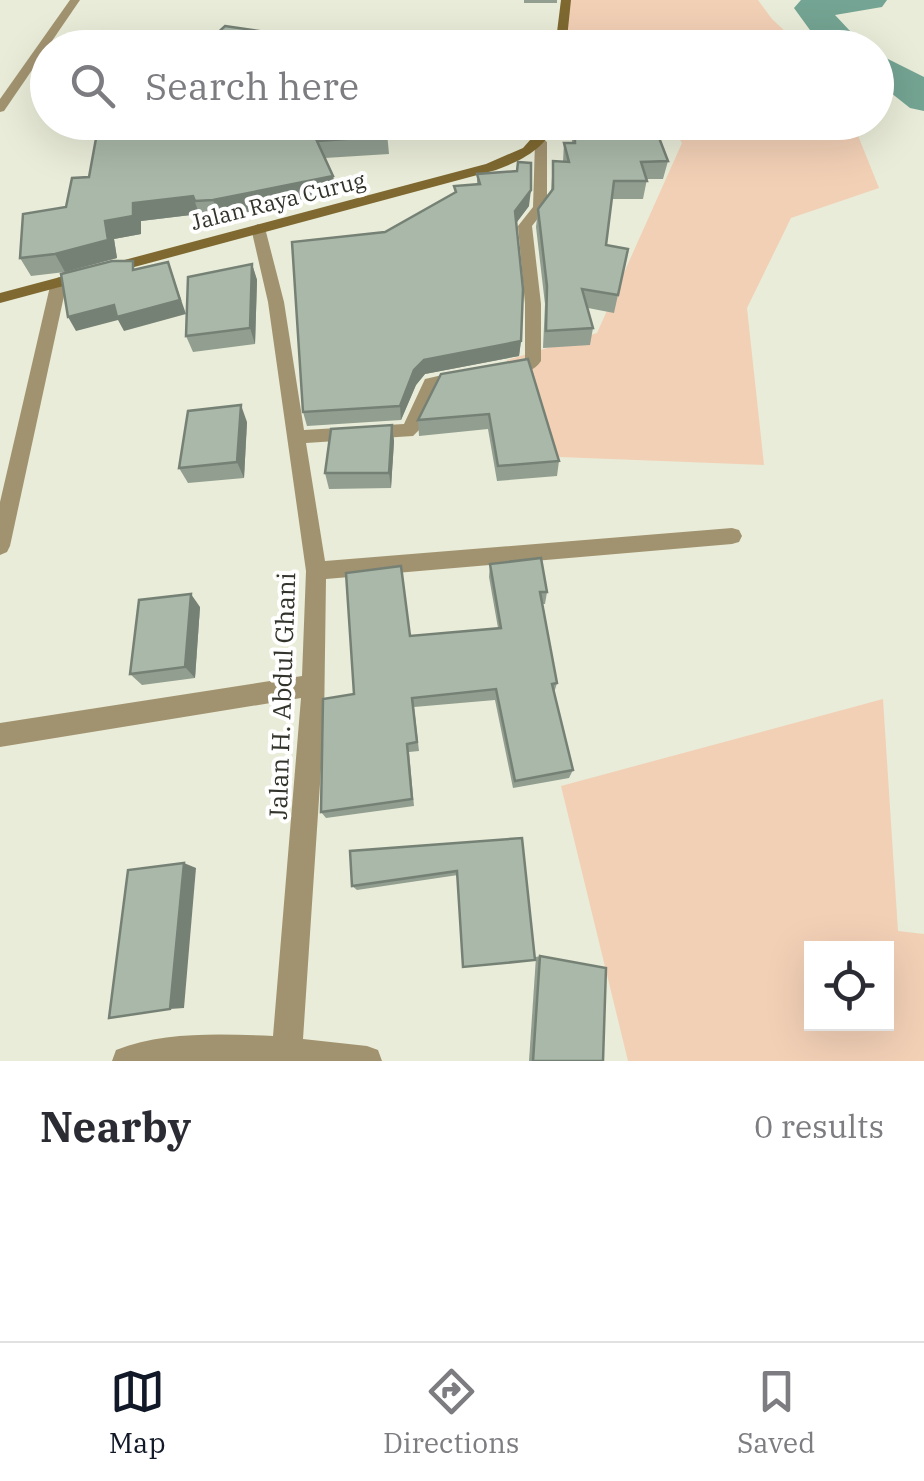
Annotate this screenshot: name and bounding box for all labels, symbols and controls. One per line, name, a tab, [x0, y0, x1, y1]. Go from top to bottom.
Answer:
search box	[30, 30, 894, 140]
icon: search	[65, 58, 120, 113]
text: Search here	[145, 61, 359, 110]
street label: Jalan Raya Curug	[188, 165, 368, 236]
street label: Jalan H. Abdul Ghani	[261, 572, 302, 820]
map controls	[804, 941, 894, 1031]
button: locate	[804, 941, 894, 1031]
text: Nearby	[40, 1099, 191, 1154]
text: 0 results	[754, 1105, 884, 1147]
tab: Map	[109, 1364, 166, 1461]
tab: Directions	[383, 1364, 520, 1461]
tab: Saved	[737, 1364, 815, 1461]

